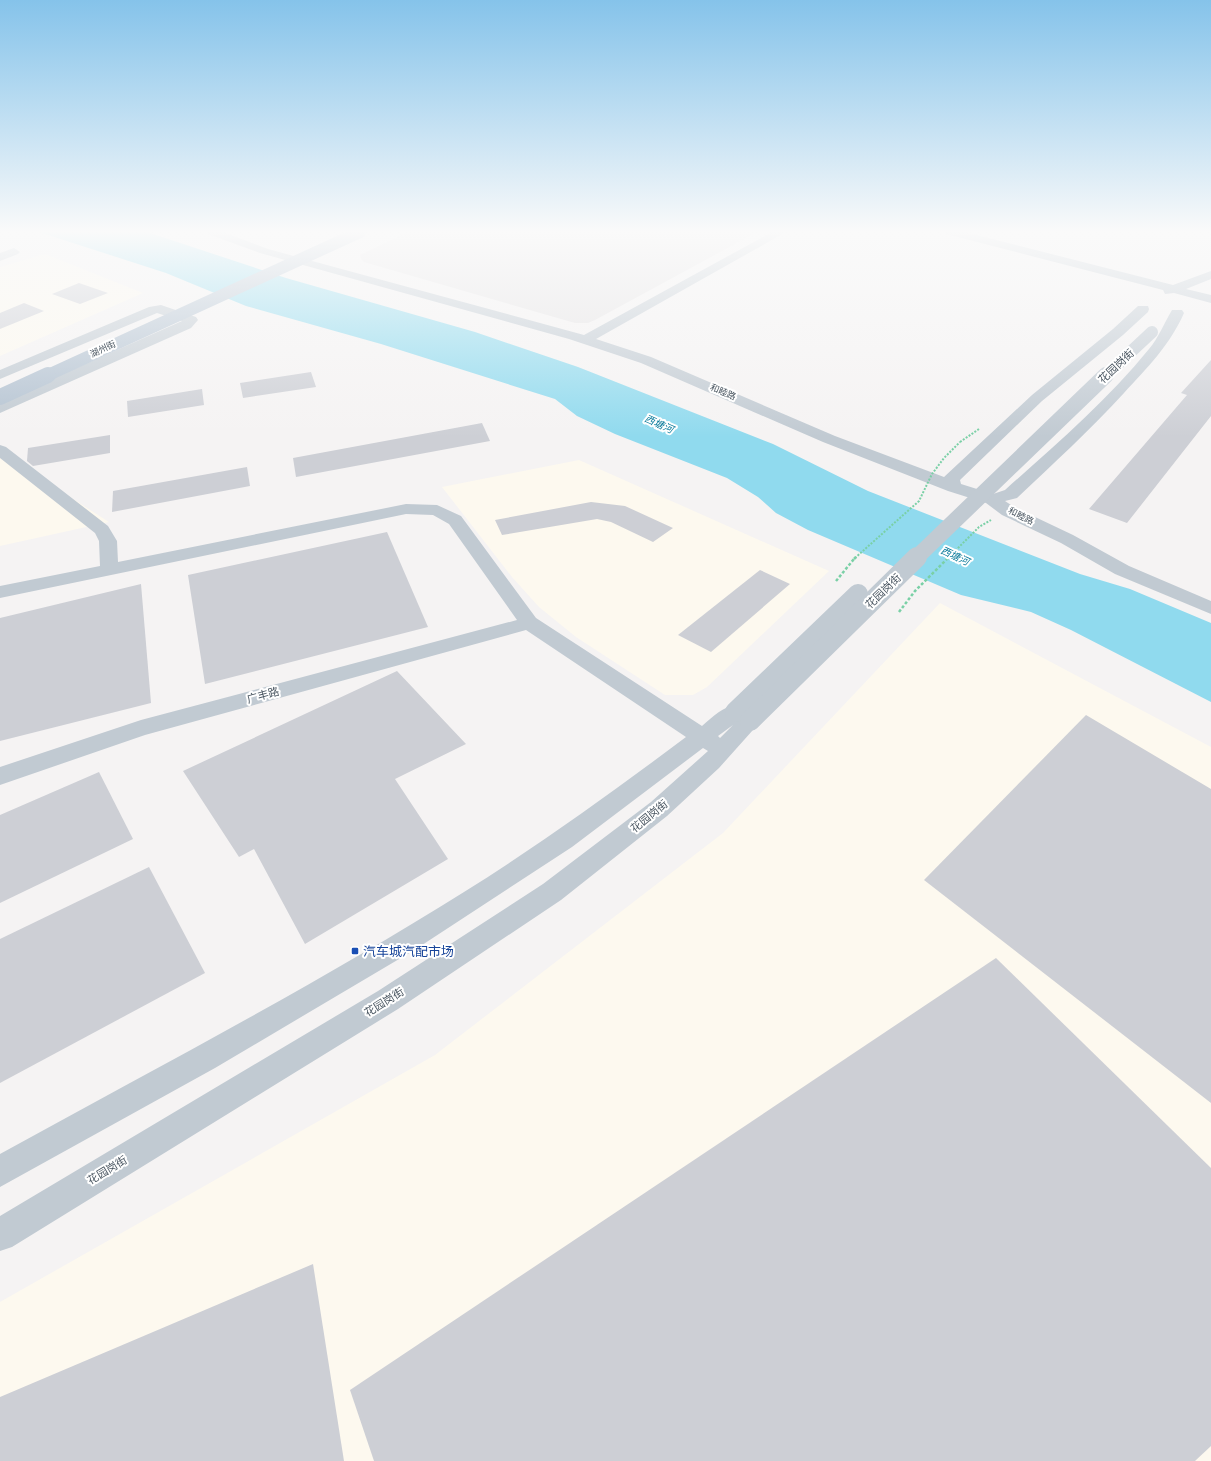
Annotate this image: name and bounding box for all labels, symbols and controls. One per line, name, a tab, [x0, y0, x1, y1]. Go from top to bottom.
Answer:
street label: 湖州街	[88, 338, 117, 359]
street label: 花园岗街	[1096, 347, 1136, 385]
street label: 和睦路	[709, 382, 737, 402]
water label: 西塘河	[643, 413, 677, 436]
street label: 和睦路	[1007, 505, 1035, 527]
water label: 西塘河	[939, 545, 973, 568]
street label: 花园岗街	[863, 571, 903, 611]
street label: 广丰路	[246, 685, 280, 705]
street label: 花园岗街	[628, 797, 670, 835]
place label: 汽车城汽配市场	[363, 944, 454, 959]
marker: 汽车城汽配市场	[350, 946, 360, 956]
street label: 花园岗街	[362, 985, 406, 1019]
street label: 花园岗街	[85, 1154, 129, 1186]

